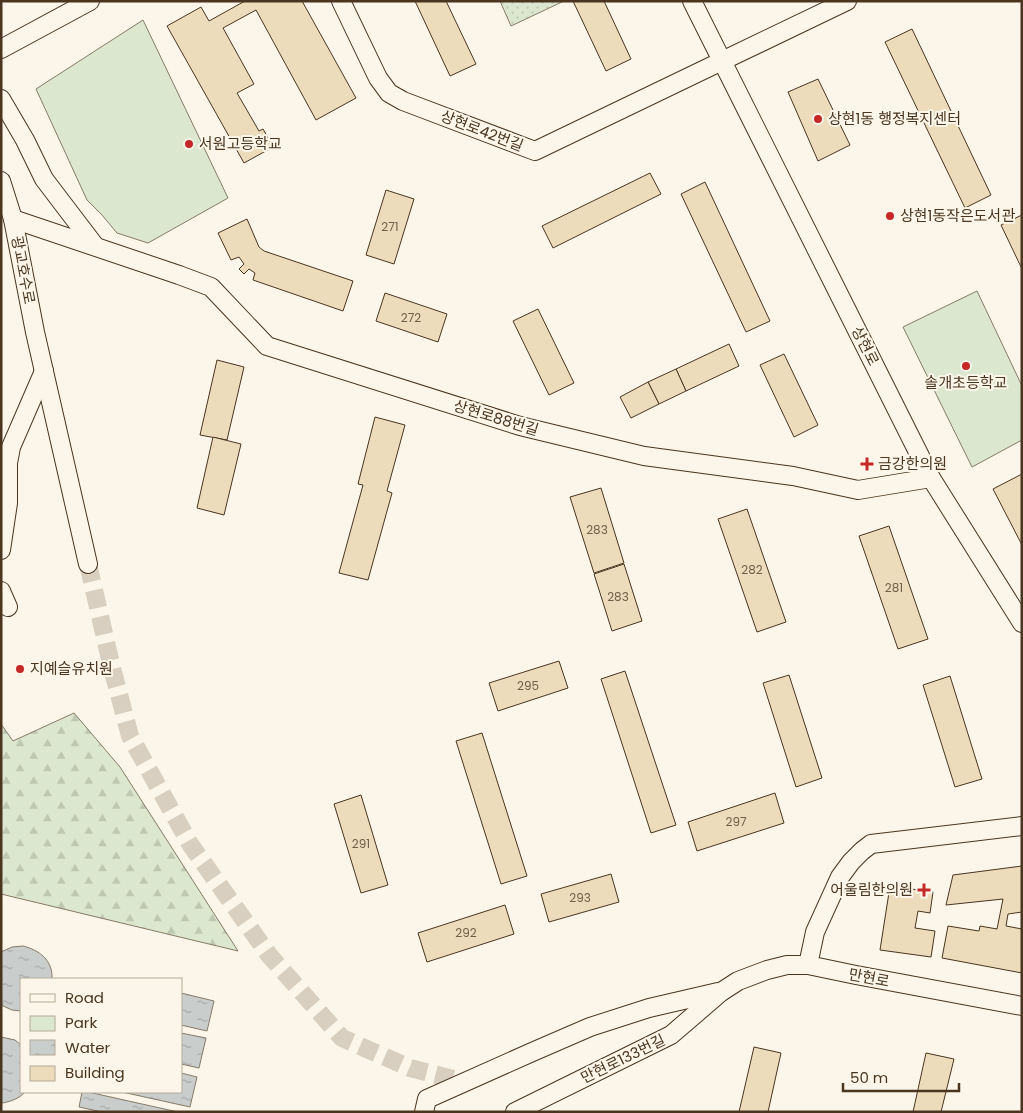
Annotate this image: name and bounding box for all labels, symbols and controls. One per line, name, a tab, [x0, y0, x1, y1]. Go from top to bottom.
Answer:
street label: 상현로42번길	[438, 105, 527, 156]
place label: 상현1동 행정복지센터	[828, 108, 961, 129]
marker: 상현1동 행정복지센터	[812, 113, 824, 125]
place label: 서원고등학교	[199, 133, 282, 154]
marker: 서원고등학교	[183, 138, 195, 150]
place label: 상현1동작은도서관	[900, 205, 1015, 226]
marker: 상현1동작은도서관	[884, 210, 896, 222]
house number: 271	[381, 218, 399, 235]
street label: 광교호수로	[7, 234, 40, 306]
house number: 272	[401, 309, 421, 326]
street label: 상현로	[847, 323, 884, 369]
marker: 솔개초등학교	[960, 360, 972, 372]
place label: 솔개초등학교	[925, 372, 1007, 393]
street label: 상현로88번길	[451, 395, 541, 440]
place label: 금강한의원	[878, 453, 947, 474]
marker: 금강한의원	[860, 457, 874, 471]
house number: 283	[586, 521, 608, 538]
house number: 282	[741, 561, 763, 578]
house number: 281	[885, 579, 903, 596]
house number: 283	[607, 588, 629, 605]
place label: 지예슬유치원	[30, 658, 113, 679]
marker: 지예슬유치원	[14, 663, 26, 675]
house number: 295	[517, 677, 539, 694]
house number: 297	[725, 813, 747, 830]
house number: 291	[352, 835, 370, 852]
place label: 어울림한의원	[830, 879, 913, 900]
marker: 어울림한의원	[917, 883, 931, 897]
house number: 293	[569, 889, 591, 906]
house number: 292	[455, 924, 477, 941]
street label: 만현로	[847, 963, 891, 992]
legend	[20, 978, 182, 1093]
text: Road	[65, 987, 104, 1008]
text: Park	[65, 1012, 97, 1033]
street label: 만현로133번길	[577, 1029, 668, 1088]
text: Water	[65, 1037, 111, 1058]
scale bar	[843, 1060, 959, 1092]
text: Building	[65, 1062, 125, 1083]
text: 50 m	[850, 1067, 888, 1088]

